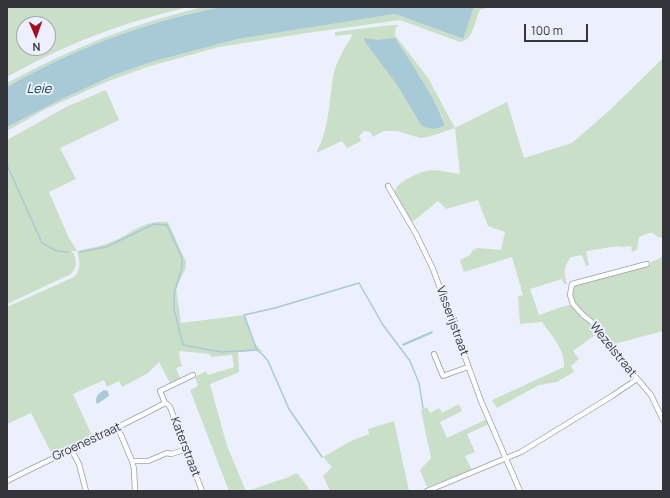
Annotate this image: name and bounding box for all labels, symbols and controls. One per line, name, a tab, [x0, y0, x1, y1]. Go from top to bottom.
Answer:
north arrow	[16, 16, 56, 56]
scale bar	[526, 16, 590, 42]
text: 100 m	[531, 22, 563, 39]
text: N	[32, 40, 41, 55]
water label: Leie	[27, 81, 51, 97]
street label: Visserijstraat	[433, 284, 471, 358]
street label: Wezelstraat	[586, 320, 640, 380]
street label: Katerstraat	[167, 415, 203, 479]
street label: Groenestraat	[50, 420, 124, 464]

